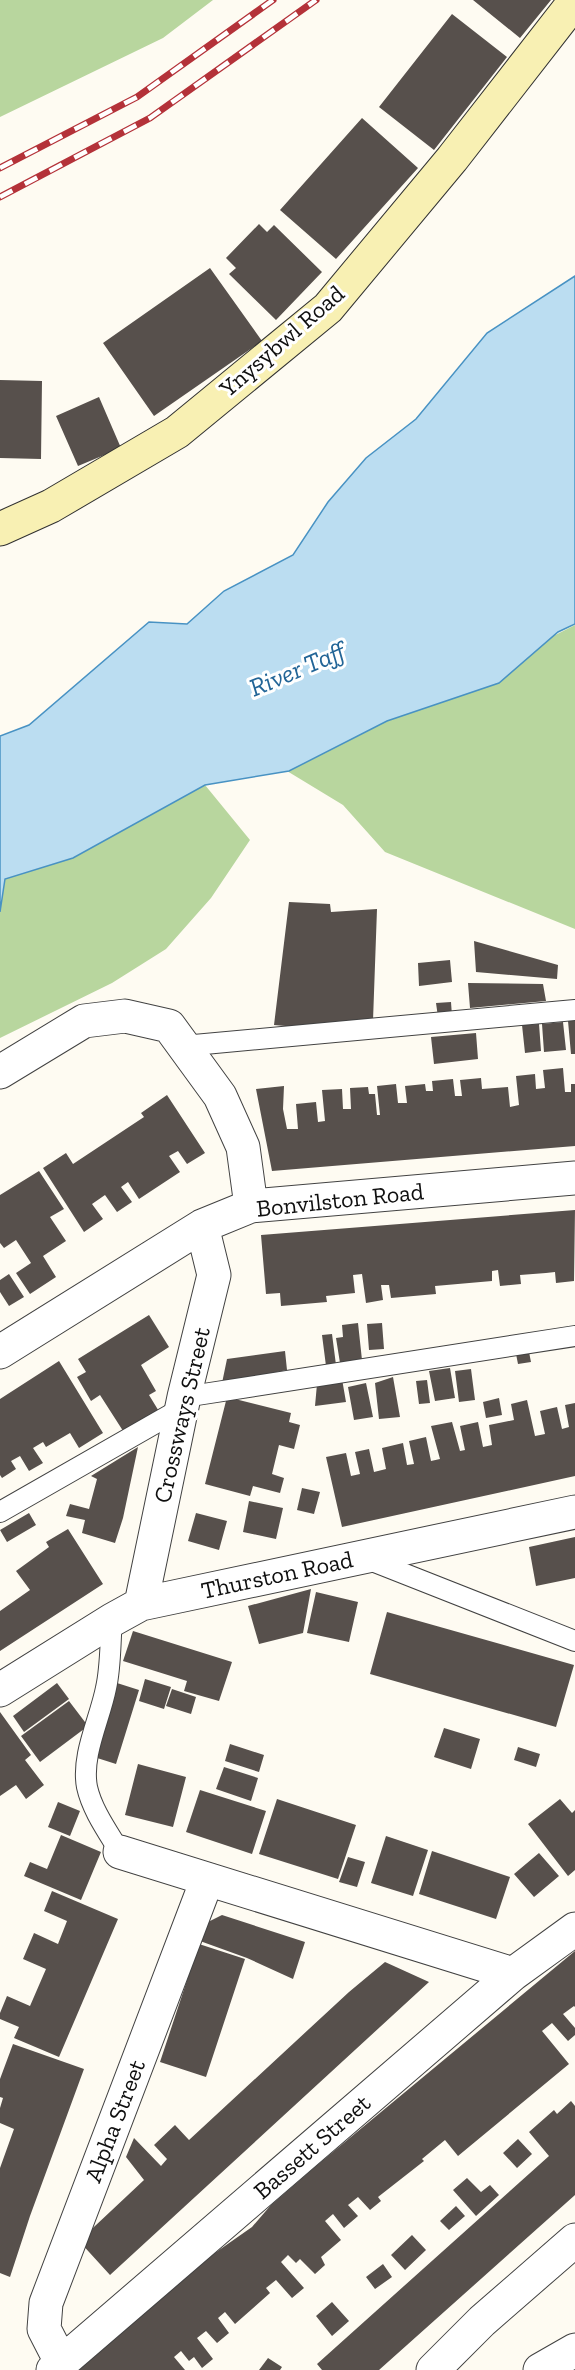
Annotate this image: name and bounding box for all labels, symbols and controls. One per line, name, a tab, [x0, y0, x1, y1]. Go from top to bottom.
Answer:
street label: Ynysybwl Road	[213, 279, 350, 403]
water label: River Taff	[244, 633, 353, 704]
street label: Bonvilston Road	[255, 1176, 425, 1223]
street label: Crossways Street	[147, 1324, 216, 1506]
street label: Thurston Road	[198, 1544, 355, 1605]
street label: Alpha Street	[78, 2055, 151, 2186]
street label: Bassett Street	[247, 2088, 376, 2205]

